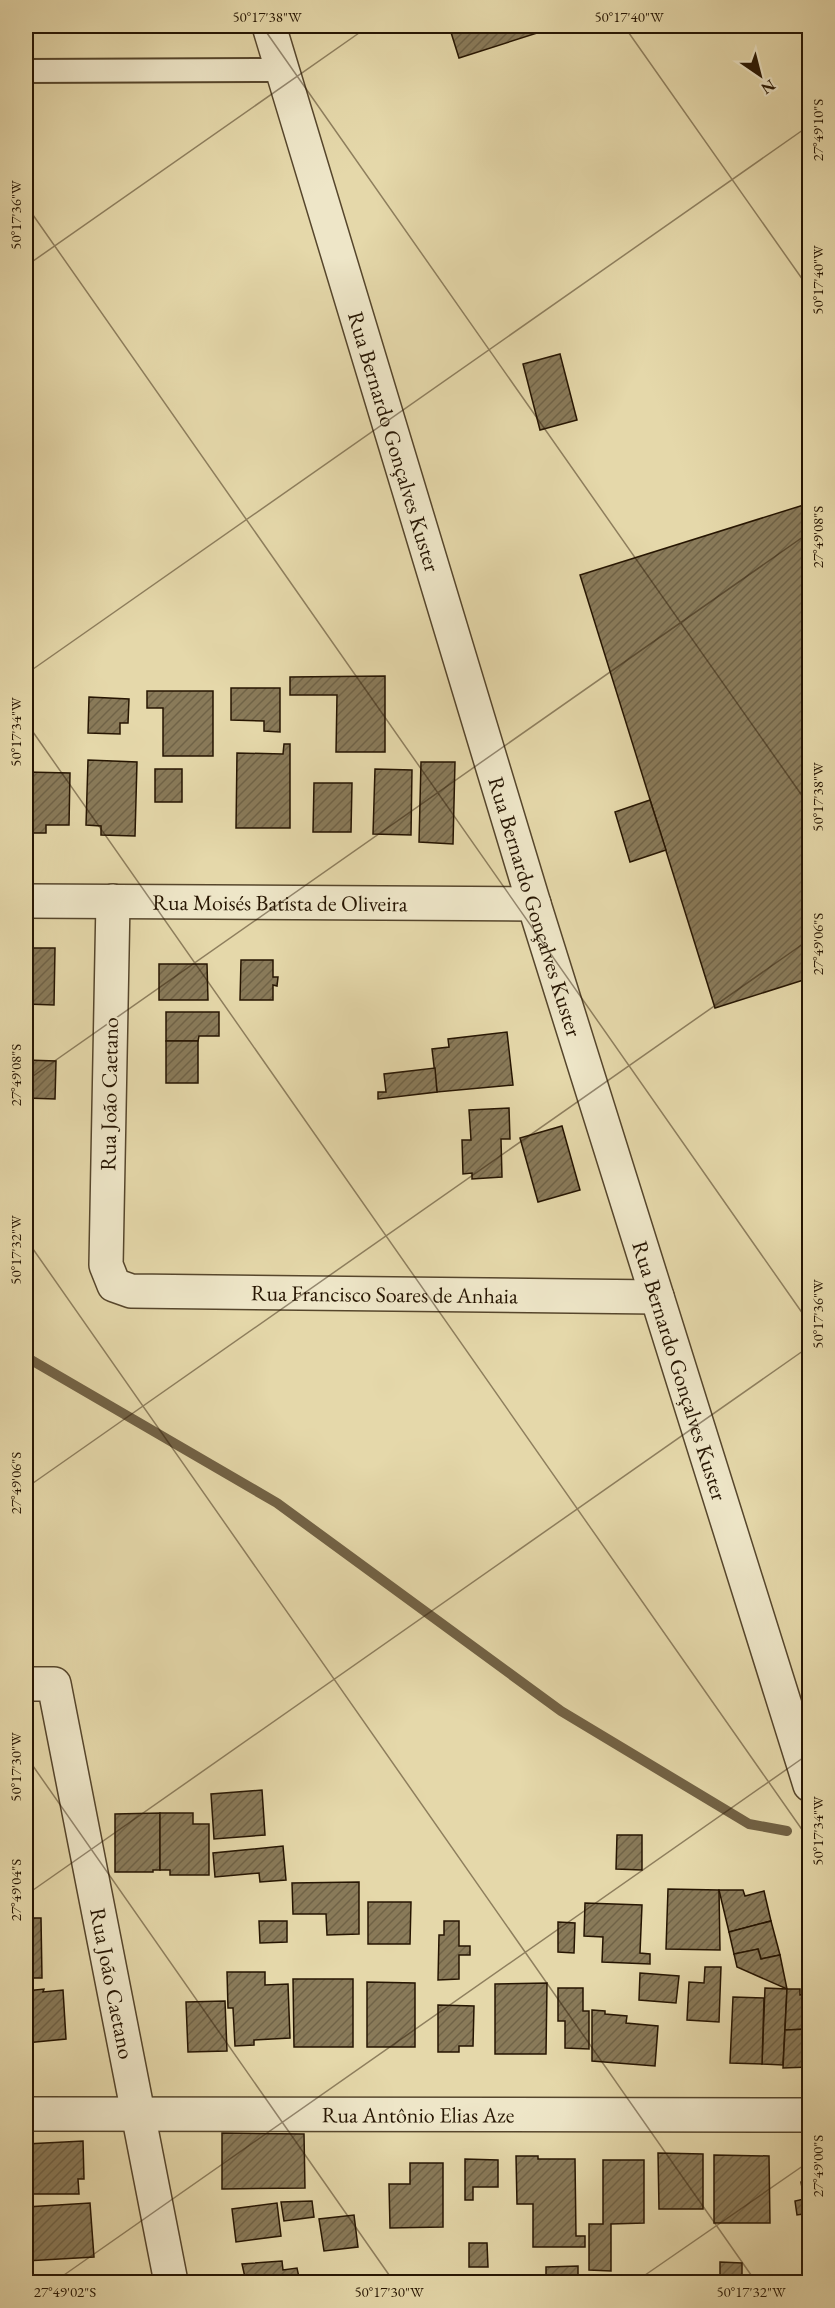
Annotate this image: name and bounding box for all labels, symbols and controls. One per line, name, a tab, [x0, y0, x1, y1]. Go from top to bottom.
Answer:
text: 50°17'38"W	[232, 7, 302, 26]
text: 50°17'40"W	[594, 7, 664, 26]
north arrow	[730, 45, 790, 105]
text: N	[757, 75, 780, 99]
text: 27°49'10"S	[808, 99, 827, 161]
text: 50°17'36"W	[6, 180, 25, 250]
text: 50°17'40"W	[808, 245, 827, 315]
street label: Rua Bernardo Gonçalves Kuster	[341, 308, 448, 576]
text: 27°49'08"S	[808, 506, 827, 568]
text: 50°17'34"W	[6, 697, 25, 767]
text: 50°17'38"W	[808, 762, 827, 832]
street label: Rua Bernardo Gonçalves Kuster	[482, 773, 589, 1041]
street label: Rua Moisés Batista de Oliveira	[152, 887, 408, 918]
text: 27°49'06"S	[808, 913, 827, 975]
street label: Rua João Caetano	[93, 1017, 125, 1171]
text: 27°49'08"S	[6, 1044, 25, 1106]
text: 50°17'32"W	[6, 1215, 25, 1285]
street label: Rua Bernardo Gonçalves Kuster	[626, 1237, 735, 1505]
street label: Rua Francisco Soares de Anhaia	[251, 1278, 518, 1310]
text: 50°17'36"W	[808, 1279, 827, 1349]
text: 27°49'06"S	[6, 1452, 25, 1514]
text: 50°17'30"W	[6, 1732, 25, 1802]
text: 50°17'34"W	[808, 1796, 827, 1866]
text: 27°49'04"S	[6, 1859, 25, 1921]
street label: Rua João Caetano	[84, 1905, 142, 2062]
street label: Rua Antônio Elias Aze	[322, 2100, 515, 2129]
text: 27°49'00"S	[808, 2135, 827, 2197]
text: 27°49'02"S	[34, 2282, 96, 2301]
text: 50°17'30"W	[354, 2282, 424, 2301]
text: 50°17'32"W	[716, 2282, 786, 2301]

